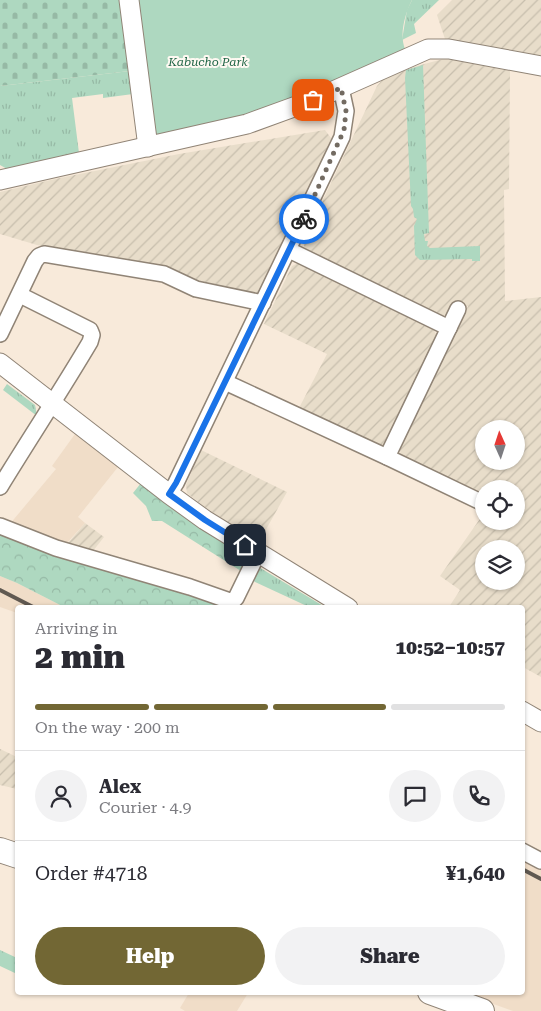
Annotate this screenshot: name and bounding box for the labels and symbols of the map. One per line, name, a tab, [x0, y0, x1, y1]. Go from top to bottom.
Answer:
park label: Kabucho Park	[167, 55, 248, 69]
pin	[292, 79, 334, 121]
courier	[279, 194, 329, 244]
north arrow	[475, 420, 525, 470]
pin	[224, 524, 266, 566]

